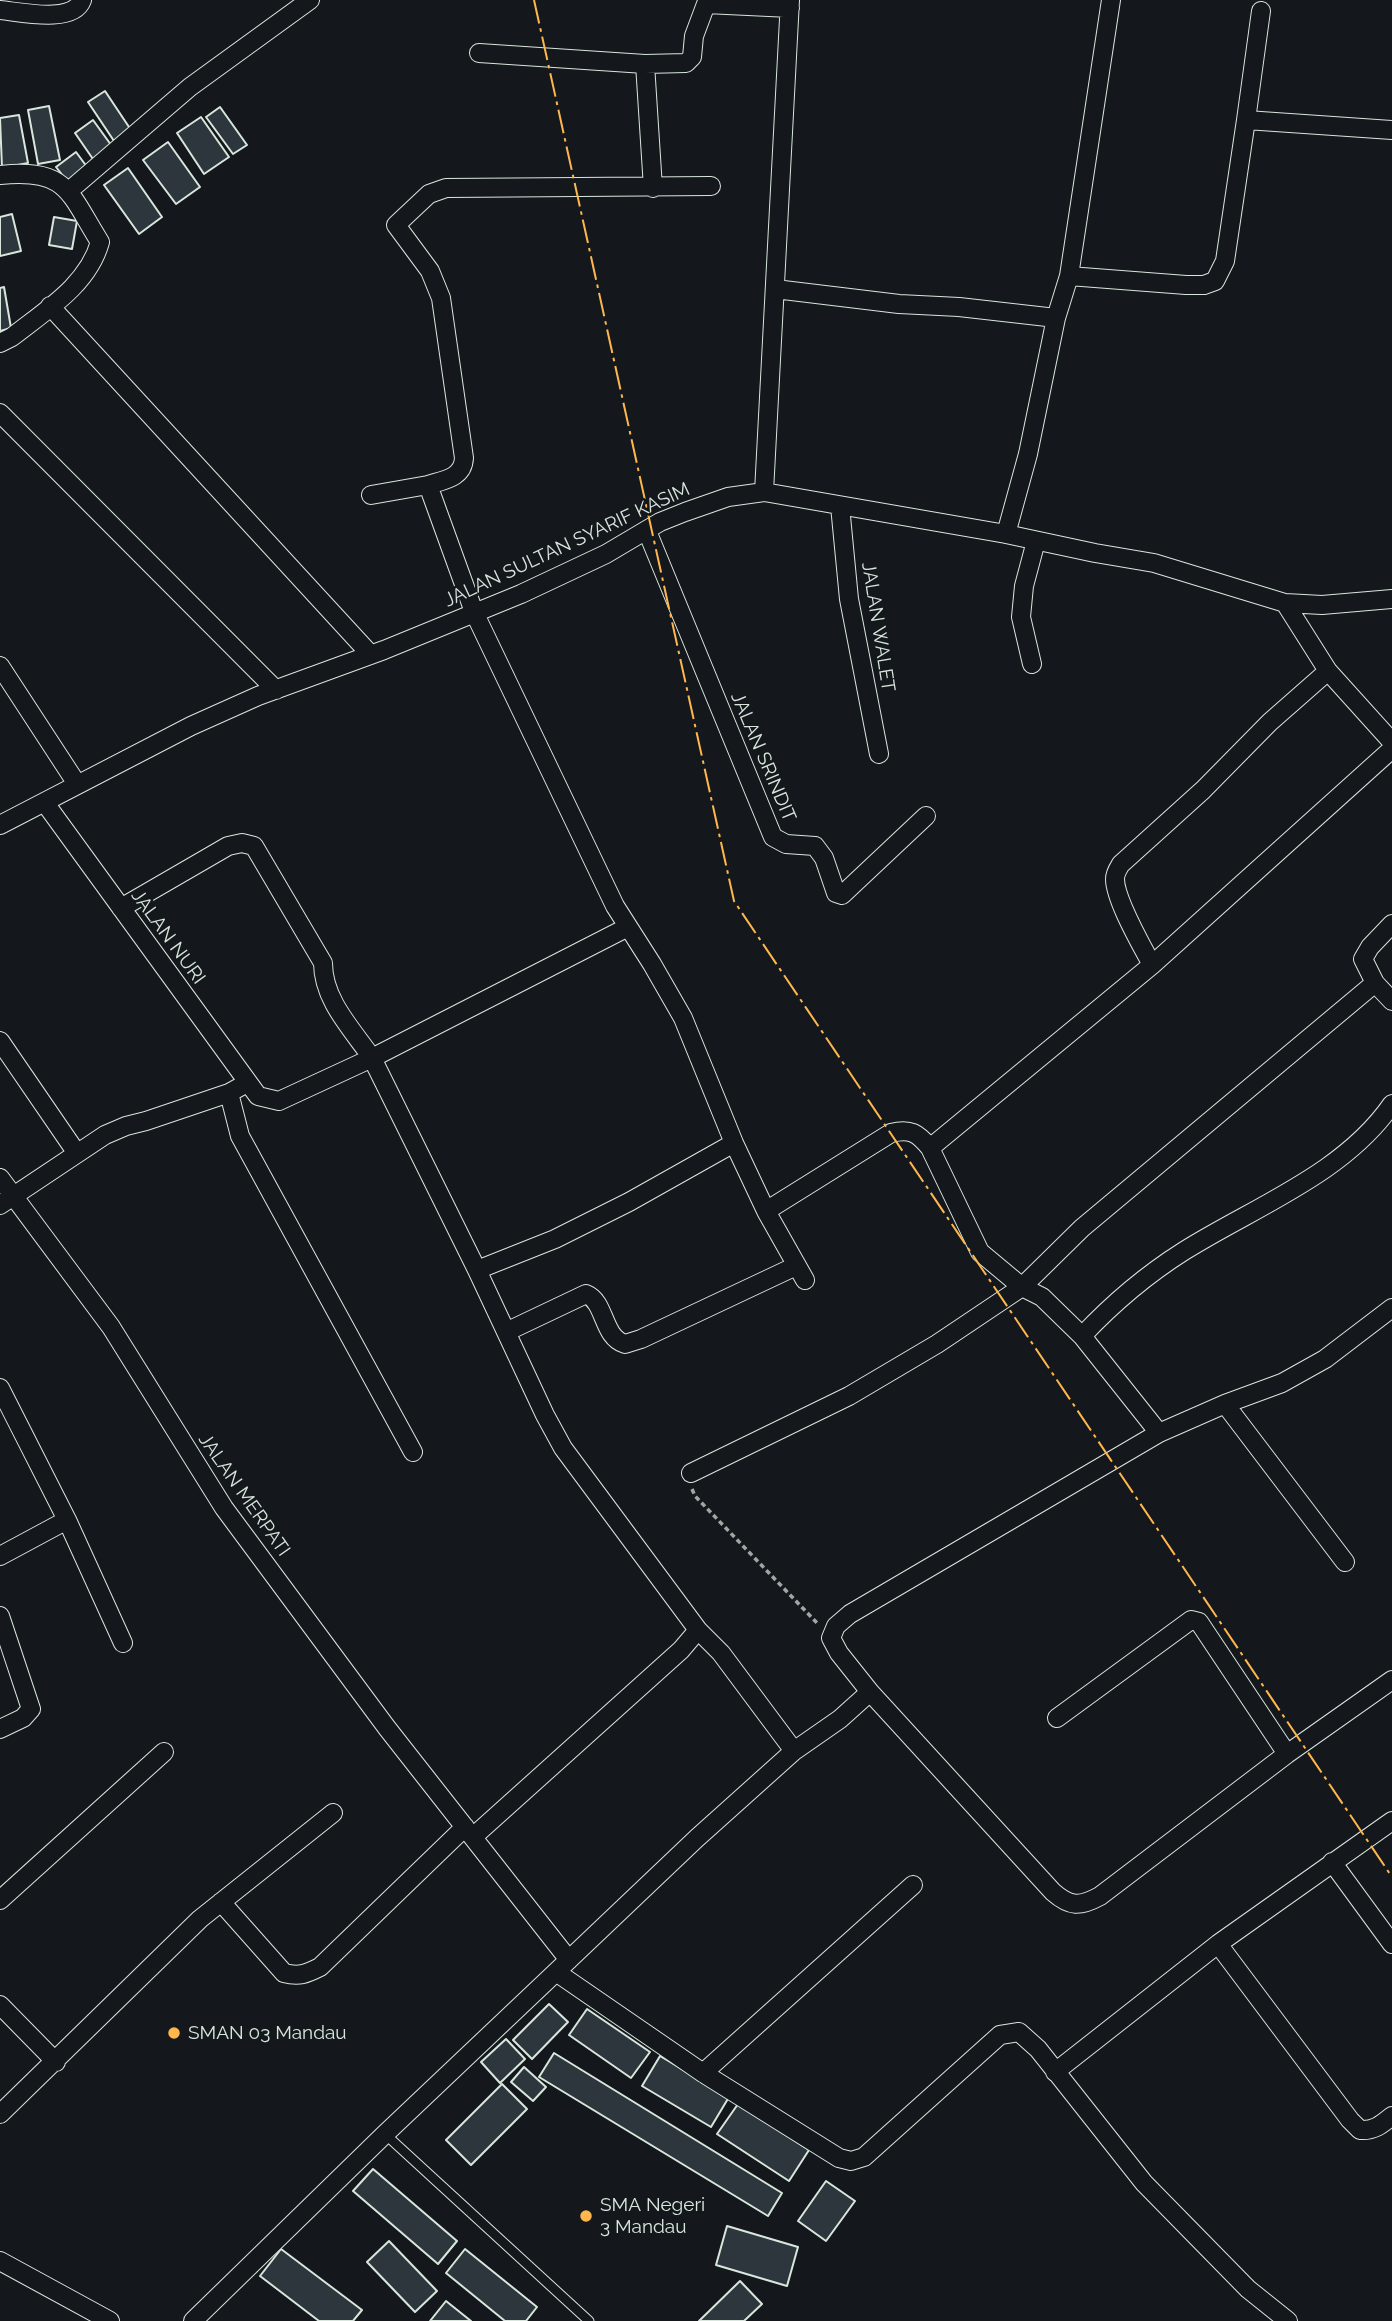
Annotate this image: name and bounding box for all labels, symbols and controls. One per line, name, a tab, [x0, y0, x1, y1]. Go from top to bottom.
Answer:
street label: JALAN SULTAN SYARIF KASIM	[441, 478, 693, 612]
street label: JALAN WALET	[856, 561, 900, 693]
street label: JALAN SRINDIT	[725, 689, 801, 825]
street label: JALAN NURI	[126, 885, 210, 989]
street label: JALAN MERPATI	[193, 1429, 295, 1561]
place label: SMAN 03 Mandau	[188, 2022, 347, 2044]
marker: SMAN 03 Mandau	[166, 2025, 182, 2041]
place label: SMA Negeri 3 Mandau	[600, 2194, 705, 2238]
marker: SMA Negeri 3 Mandau	[578, 2208, 594, 2224]

